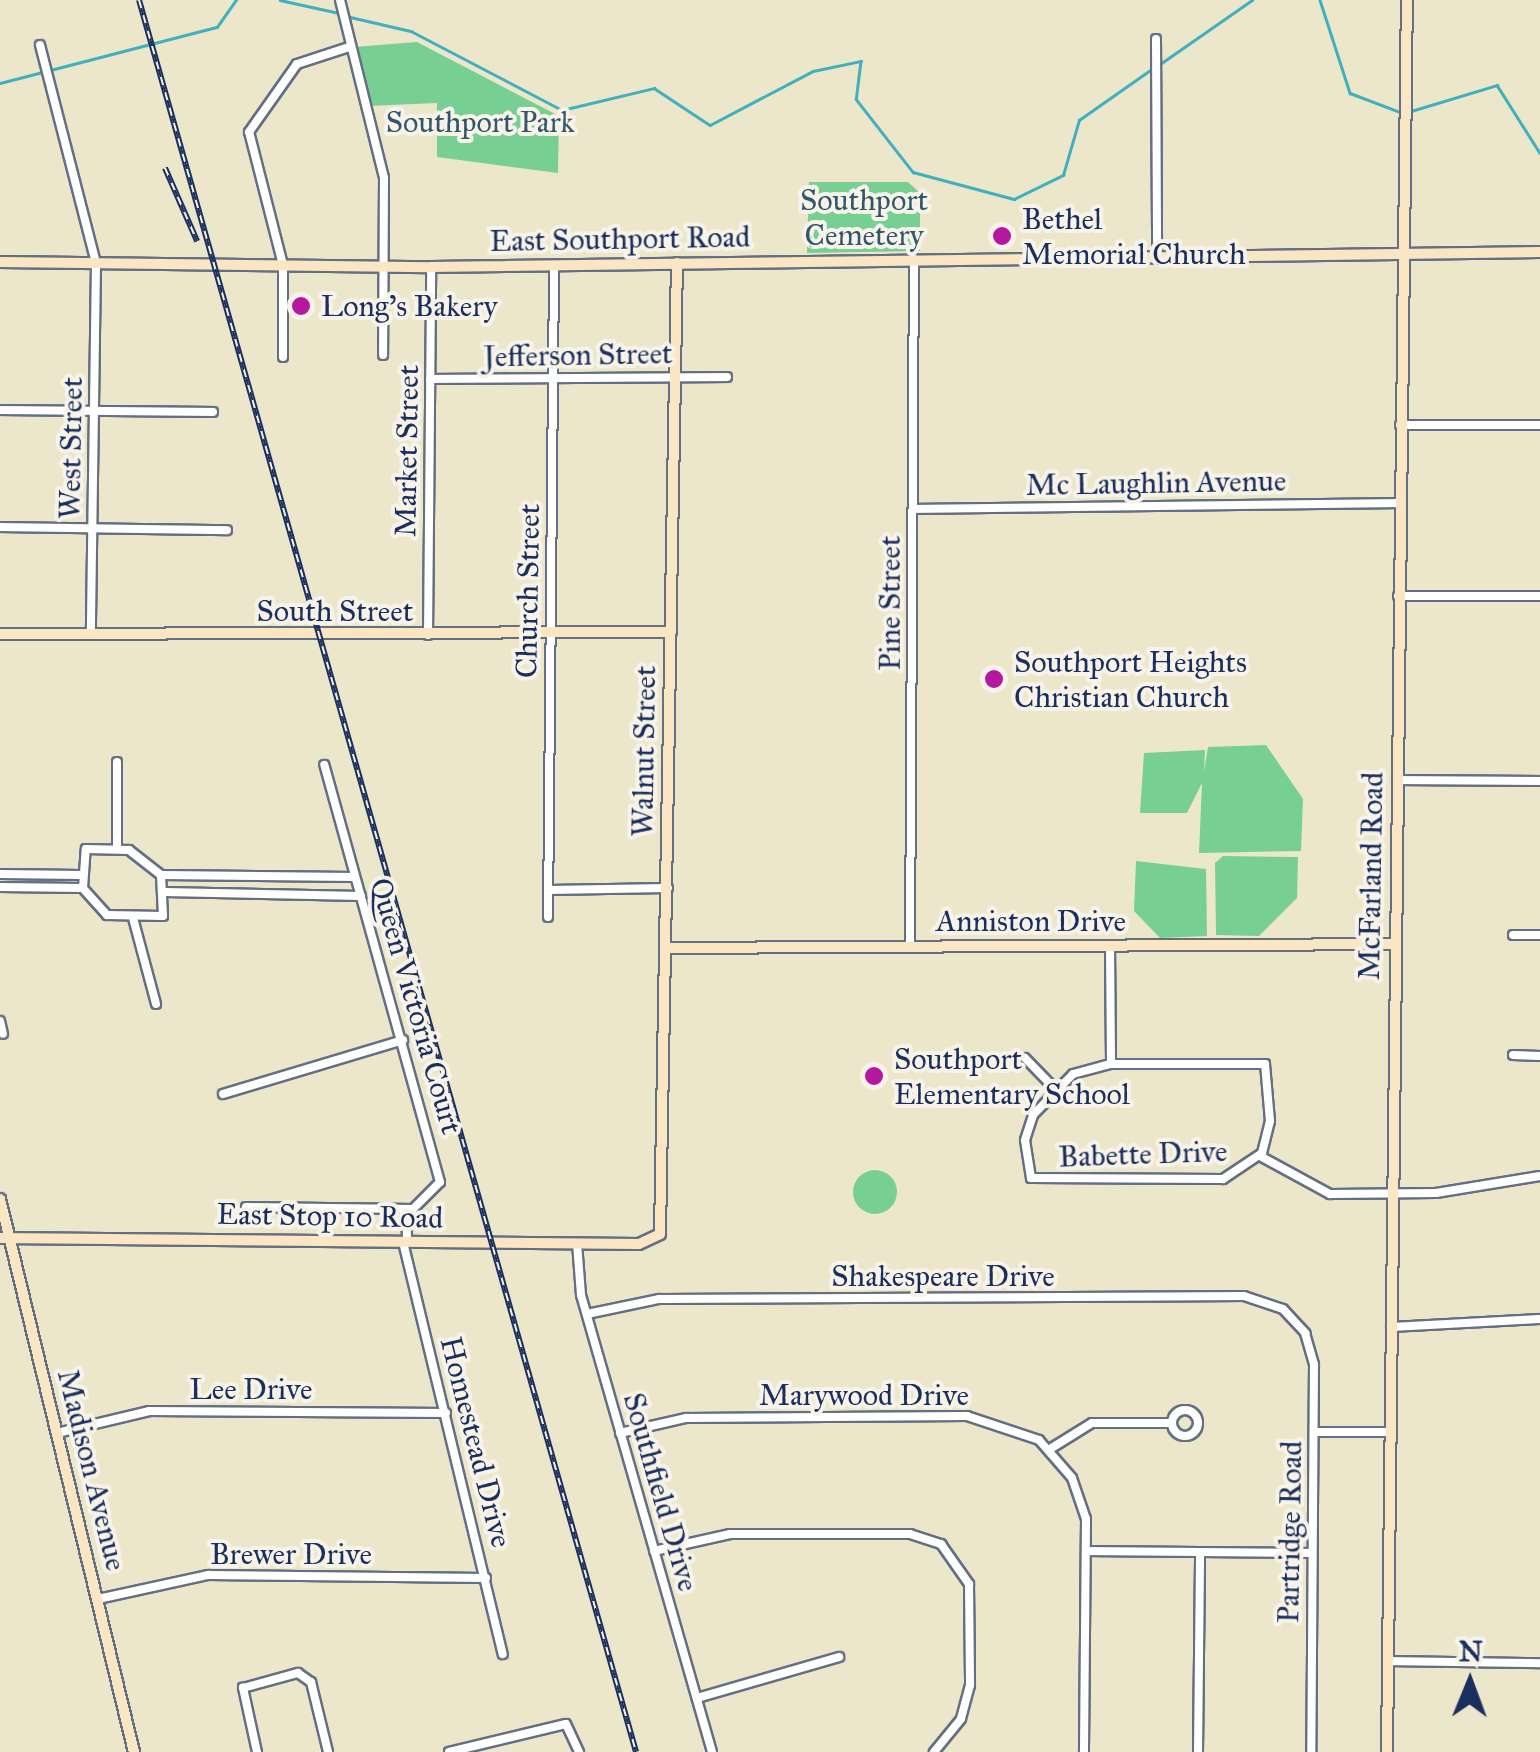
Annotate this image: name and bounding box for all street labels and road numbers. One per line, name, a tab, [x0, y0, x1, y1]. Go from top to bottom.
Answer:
street label: East Southport Road	[489, 219, 751, 259]
street label: Jefferson Street	[483, 335, 673, 375]
street label: Market Street	[387, 365, 427, 537]
street label: West Street	[52, 377, 90, 519]
street label: Mc Laughlin Avenue	[1026, 463, 1286, 503]
street label: Church Street	[508, 504, 548, 678]
street label: Pine Street	[872, 535, 908, 671]
street label: South Street	[257, 593, 413, 629]
street label: Walnut Street	[625, 665, 663, 837]
street label: McFarland Road	[1351, 772, 1391, 980]
street label: Queen Victoria Court	[362, 874, 470, 1138]
street label: Anniston Drive	[936, 903, 1126, 939]
street label: Babette Drive	[1058, 1133, 1228, 1175]
street label: East Stop 10 Road	[216, 1196, 444, 1236]
street label: Shakespeare Drive	[831, 1258, 1055, 1294]
street label: Homestead Drive	[432, 1333, 520, 1551]
street label: Madison Avenue	[50, 1366, 134, 1574]
street label: Lee Drive	[190, 1371, 312, 1407]
street label: Marywood Drive	[759, 1377, 969, 1413]
street label: Southfield Drive	[615, 1389, 707, 1595]
street label: Partridge Road	[1270, 1440, 1310, 1624]
street label: Brewer Drive	[210, 1536, 372, 1572]

